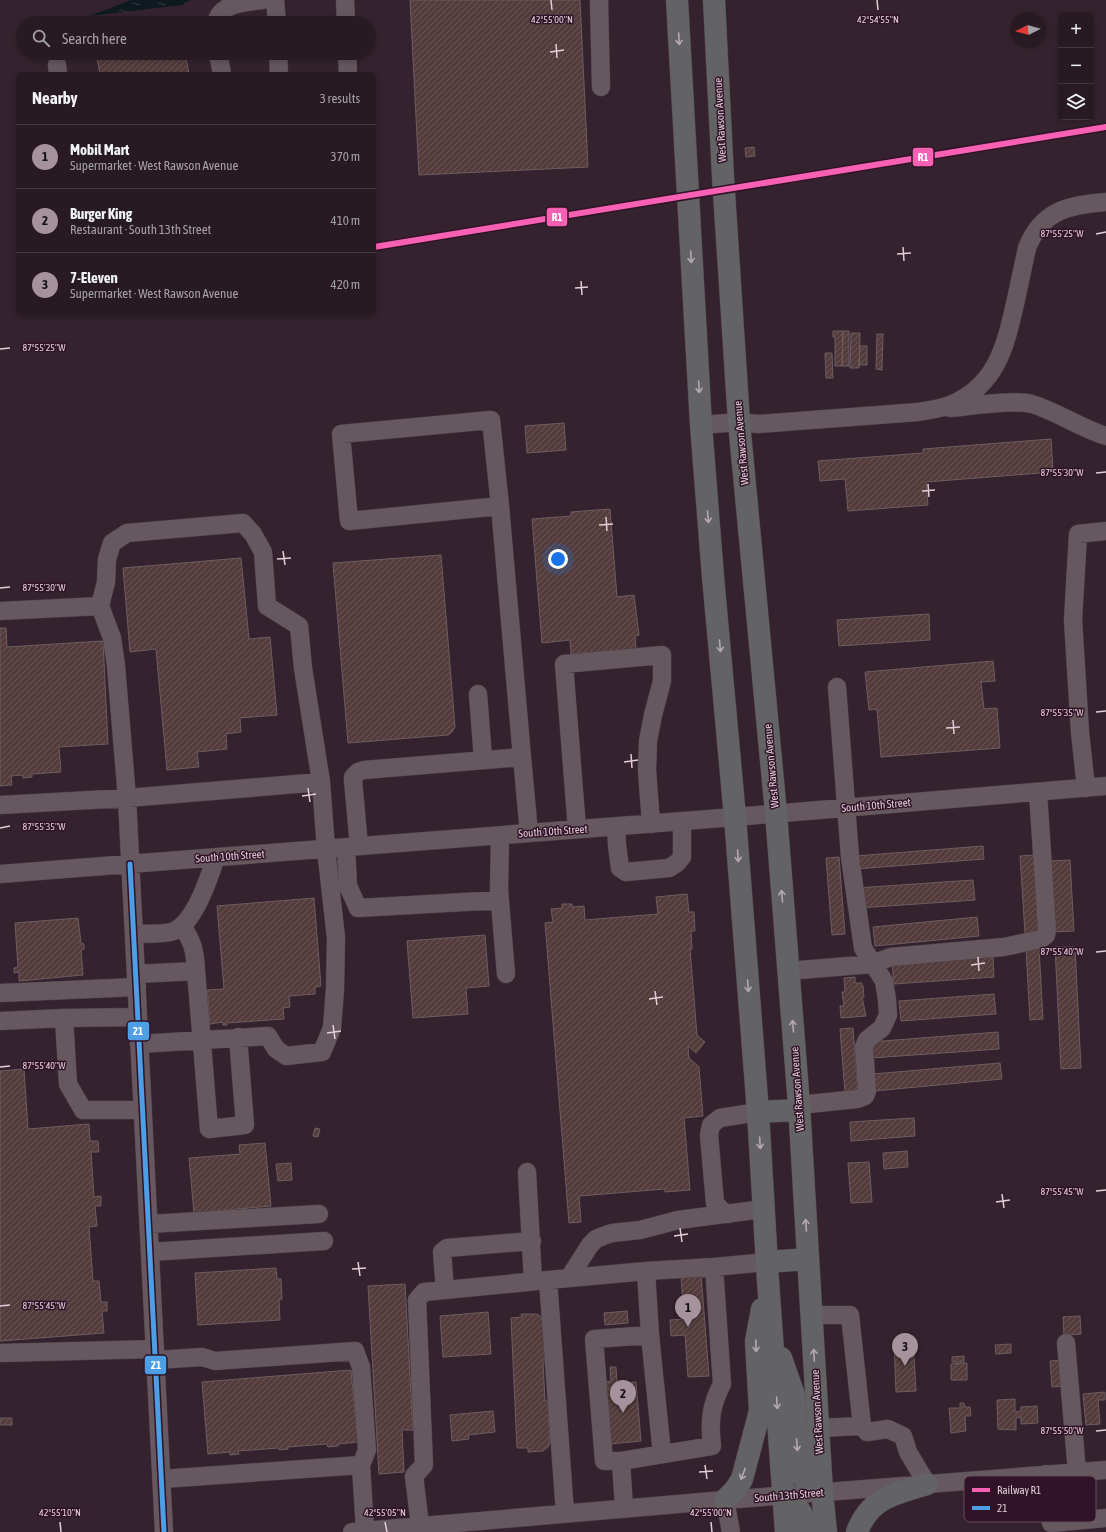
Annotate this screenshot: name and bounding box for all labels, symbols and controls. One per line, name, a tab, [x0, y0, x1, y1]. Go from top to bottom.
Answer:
north arrow	[1010, 12, 1046, 48]
map controls	[1058, 12, 1094, 120]
button: +	[1058, 12, 1094, 48]
text: 42°55'00"N	[531, 14, 573, 25]
text: 42°54'55"N	[857, 14, 899, 25]
search box	[16, 16, 376, 60]
icon: search	[30, 27, 52, 49]
text: Search here	[62, 30, 127, 47]
one-way arrow	[675, 32, 682, 45]
button: −	[1058, 48, 1094, 84]
street label: West Rawson Avenue	[712, 77, 728, 163]
button: layers	[1058, 84, 1094, 120]
text: Nearby	[32, 88, 78, 108]
text: 3 results	[320, 91, 360, 106]
text: Mobil Mart	[70, 141, 129, 158]
line badge: R1	[912, 147, 934, 167]
text: 1	[42, 149, 48, 164]
text: 370 m	[331, 149, 360, 164]
text: R1	[918, 151, 928, 163]
text: Supermarket · West Rawson Avenue	[70, 158, 238, 173]
text: Burger King	[70, 205, 132, 222]
line badge: R1	[546, 207, 568, 227]
text: R1	[552, 211, 562, 223]
text: 2	[42, 213, 48, 228]
text: 410 m	[331, 213, 360, 228]
text: Restaurant · South 13th Street	[70, 222, 211, 237]
text: 87°55'25"W	[1040, 228, 1084, 239]
one-way arrow	[688, 250, 695, 263]
text: 7-Eleven	[70, 269, 118, 286]
text: 3	[42, 277, 48, 292]
text: 420 m	[331, 277, 360, 292]
text: Supermarket · West Rawson Avenue	[70, 286, 238, 301]
text: 87°55'25"W	[22, 342, 66, 353]
one-way arrow	[695, 380, 703, 393]
street label: West Rawson Avenue	[731, 400, 751, 486]
text: 87°55'30"W	[1040, 467, 1084, 478]
one-way arrow	[705, 510, 712, 523]
your location	[548, 549, 568, 569]
text: 87°55'30"W	[22, 582, 66, 593]
one-way arrow	[716, 639, 723, 652]
text: 87°55'35"W	[1040, 707, 1084, 718]
street label: West Rawson Avenue	[761, 723, 781, 809]
street label: South 10th Street	[841, 796, 911, 814]
text: 87°55'35"W	[22, 821, 66, 832]
street label: South 10th Street	[518, 823, 588, 839]
street label: South 10th Street	[195, 848, 265, 864]
one-way arrow	[735, 849, 742, 862]
one-way arrow	[779, 890, 786, 903]
text: 87°55'40"W	[1040, 946, 1084, 957]
one-way arrow	[745, 979, 752, 992]
one-way arrow	[789, 1020, 796, 1033]
line badge: 21	[127, 1021, 150, 1041]
text: 21	[133, 1025, 143, 1037]
street label: West Rawson Avenue	[788, 1046, 806, 1132]
text: 87°55'40"W	[22, 1060, 66, 1071]
one-way arrow	[756, 1136, 763, 1149]
text: 87°55'45"W	[1040, 1186, 1084, 1197]
one-way arrow	[803, 1219, 810, 1232]
pin: 1	[675, 1294, 701, 1327]
text: 87°55'45"W	[22, 1300, 66, 1311]
pin: 3	[892, 1333, 918, 1366]
one-way arrow	[753, 1339, 760, 1352]
one-way arrow	[810, 1349, 818, 1362]
line badge: 21	[144, 1355, 167, 1375]
text: 21	[151, 1359, 161, 1371]
street label: West Rawson Avenue	[809, 1369, 825, 1455]
pin: 2	[610, 1380, 636, 1413]
one-way arrow	[773, 1396, 780, 1409]
text: 87°55'50"W	[1040, 1425, 1084, 1436]
one-way arrow	[793, 1438, 800, 1451]
one-way arrow	[739, 1468, 747, 1480]
legend	[964, 1476, 1096, 1522]
text: Railway R1	[997, 1484, 1041, 1496]
street label: South 13th Street	[754, 1486, 824, 1504]
text: 21	[997, 1502, 1007, 1514]
text: 42°55'10"N	[39, 1507, 81, 1518]
text: 42°55'05"N	[364, 1507, 406, 1518]
text: 42°55'00"N	[690, 1507, 732, 1518]

